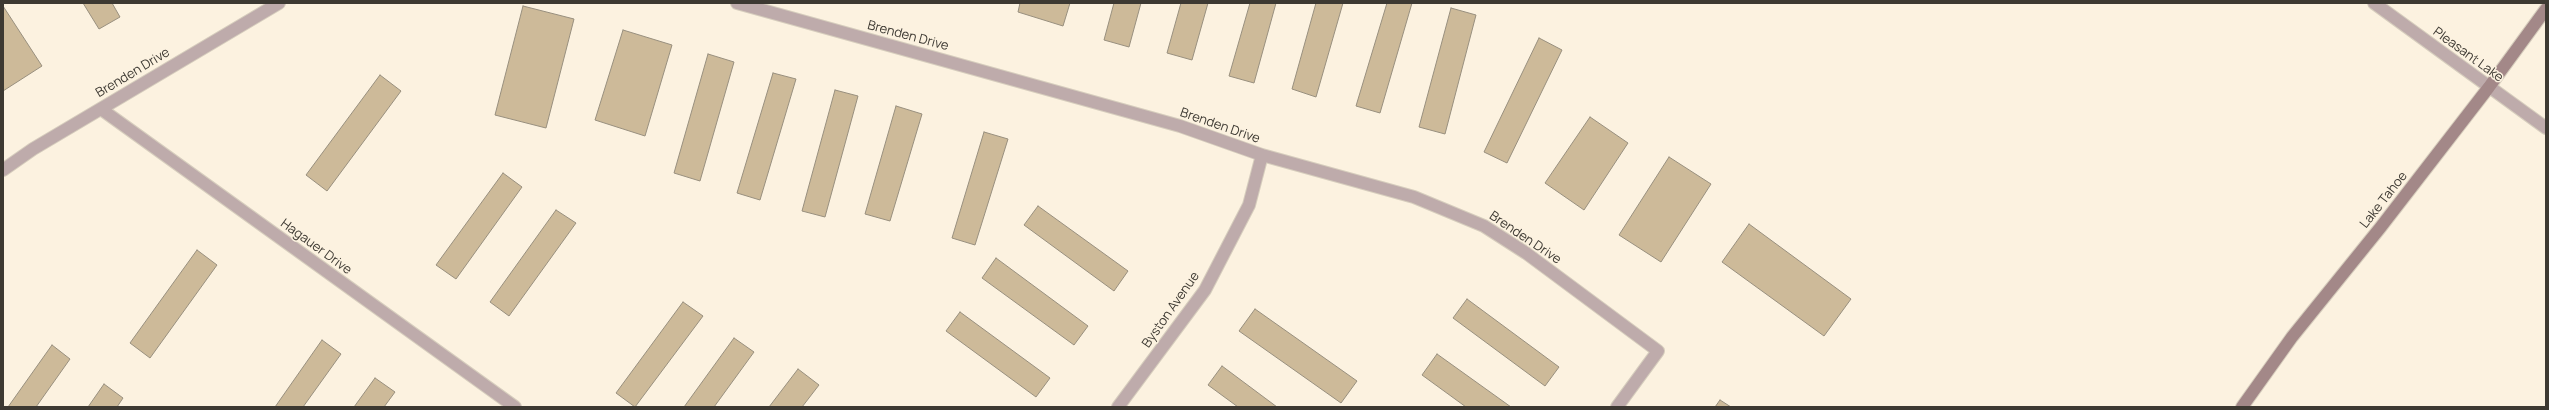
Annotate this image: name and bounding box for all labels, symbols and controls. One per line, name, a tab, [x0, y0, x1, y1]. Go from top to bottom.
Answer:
street label: Brenden Drive	[866, 18, 950, 54]
street label: Pleasant Lake	[2430, 24, 2506, 86]
street label: Brenden Drive	[93, 45, 173, 101]
street label: Brenden Drive	[1178, 105, 1262, 147]
street label: Lake Tahoe	[2357, 169, 2411, 231]
street label: Brenden Drive	[1486, 208, 1564, 268]
street label: Hagauer Drive	[277, 216, 355, 278]
street label: Byston Avenue	[1139, 269, 1203, 351]

